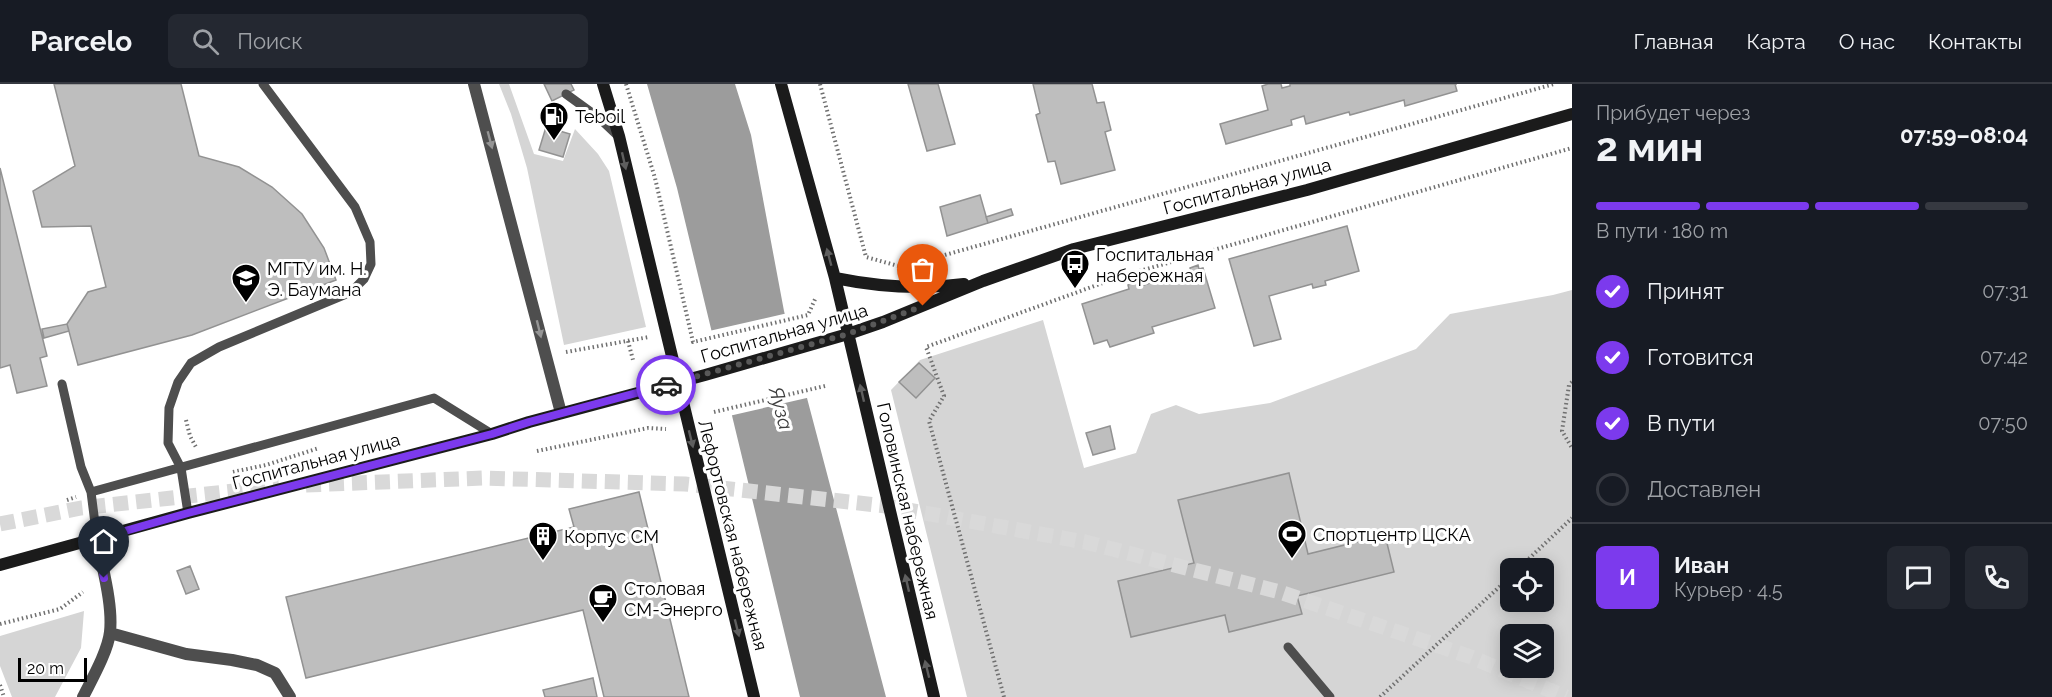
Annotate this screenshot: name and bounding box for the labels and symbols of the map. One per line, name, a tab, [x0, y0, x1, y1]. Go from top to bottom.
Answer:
fuel station icon: Teboil	[538, 100, 570, 142]
place label: Teboil	[575, 106, 625, 127]
one-way arrow	[486, 132, 495, 150]
one-way arrow	[620, 151, 630, 170]
street label: Госпитальная улица	[1161, 153, 1333, 219]
pin	[897, 244, 948, 306]
place label: Госпитальная набережная	[1096, 244, 1214, 286]
one-way arrow	[823, 248, 833, 266]
bus stop icon: Госпитальная набережная	[1059, 248, 1091, 290]
place label: МГТУ им. Н. Э. Баумана	[267, 258, 367, 300]
school or university icon: МГТУ им. Н. Э. Баумана	[230, 262, 262, 304]
street label: Госпитальная улица	[698, 299, 870, 367]
one-way arrow	[534, 320, 544, 338]
courier	[636, 355, 696, 415]
water label: Яуза	[764, 384, 798, 432]
one-way arrow	[856, 384, 866, 403]
street label: Головинская набережная	[873, 400, 943, 622]
street label: Лефортовская набережная	[694, 417, 772, 653]
street label: Госпитальная улица	[230, 428, 402, 494]
one-way arrow	[686, 430, 696, 448]
pin	[78, 516, 129, 578]
sports icon: Спортцентр ЦСКА	[1276, 518, 1308, 560]
building icon: Корпус СМ	[527, 520, 559, 562]
place label: Спортцентр ЦСКА	[1313, 524, 1471, 545]
place label: Корпус СМ	[564, 526, 659, 547]
one-way arrow	[901, 574, 911, 592]
place label: Столовая СМ-Энерго	[624, 578, 723, 620]
cafe icon: Столовая СМ-Энерго	[587, 582, 619, 624]
one-way arrow	[733, 619, 743, 637]
scale bar	[18, 655, 87, 682]
one-way arrow	[921, 659, 931, 678]

